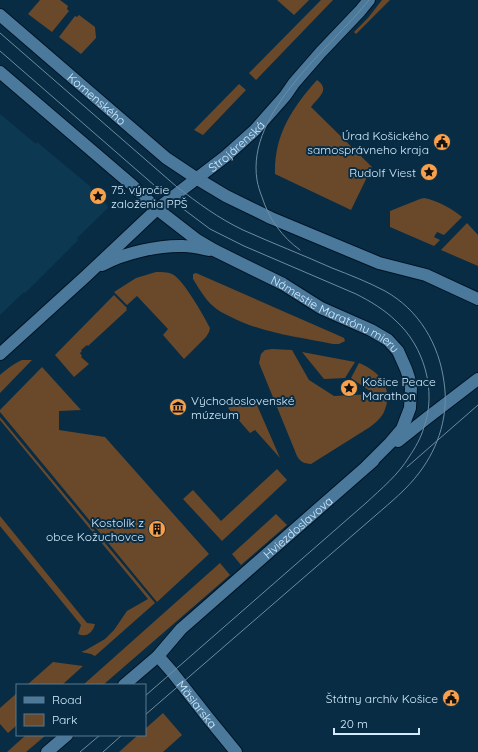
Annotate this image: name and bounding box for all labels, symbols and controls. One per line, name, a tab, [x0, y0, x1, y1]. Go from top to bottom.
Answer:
street label: Komenského	[65, 69, 129, 128]
street label: Strojárenská	[205, 117, 268, 175]
place label: Úrad Košického samosprávneho kraja	[307, 128, 429, 157]
public building icon: Úrad Košického samosprávneho kraja	[432, 132, 452, 152]
place icon: Rudolf Viest	[419, 162, 439, 182]
place label: Rudolf Viest	[349, 165, 416, 180]
place label: 75. výročie založenia PPŠ	[111, 182, 188, 211]
place icon: 75. výročie založenia PPŠ	[88, 186, 108, 206]
street label: Námestie Maratónu mieru	[269, 272, 403, 355]
place label: Košice Peace Marathon	[362, 374, 436, 403]
place icon: Košice Peace Marathon	[339, 378, 359, 398]
place label: Východoslovenské múzeum	[191, 393, 295, 422]
museum icon: Východoslovenské múzeum	[168, 397, 188, 417]
street label: Hviezdoslavova	[260, 493, 335, 561]
place label: Kostolík z obce Kožuchovce	[46, 515, 144, 544]
building icon: Kostolík z obce Kožuchovce	[147, 519, 167, 539]
street label: Mäsiarska	[174, 677, 221, 731]
legend	[16, 684, 146, 736]
public building icon: Štátny archív Košice	[441, 688, 461, 708]
place label: Štátny archív Košice	[326, 691, 438, 706]
text: Road	[52, 692, 82, 707]
scale bar	[334, 710, 419, 736]
text: Park	[52, 712, 77, 727]
text: 20 m	[340, 716, 368, 731]

